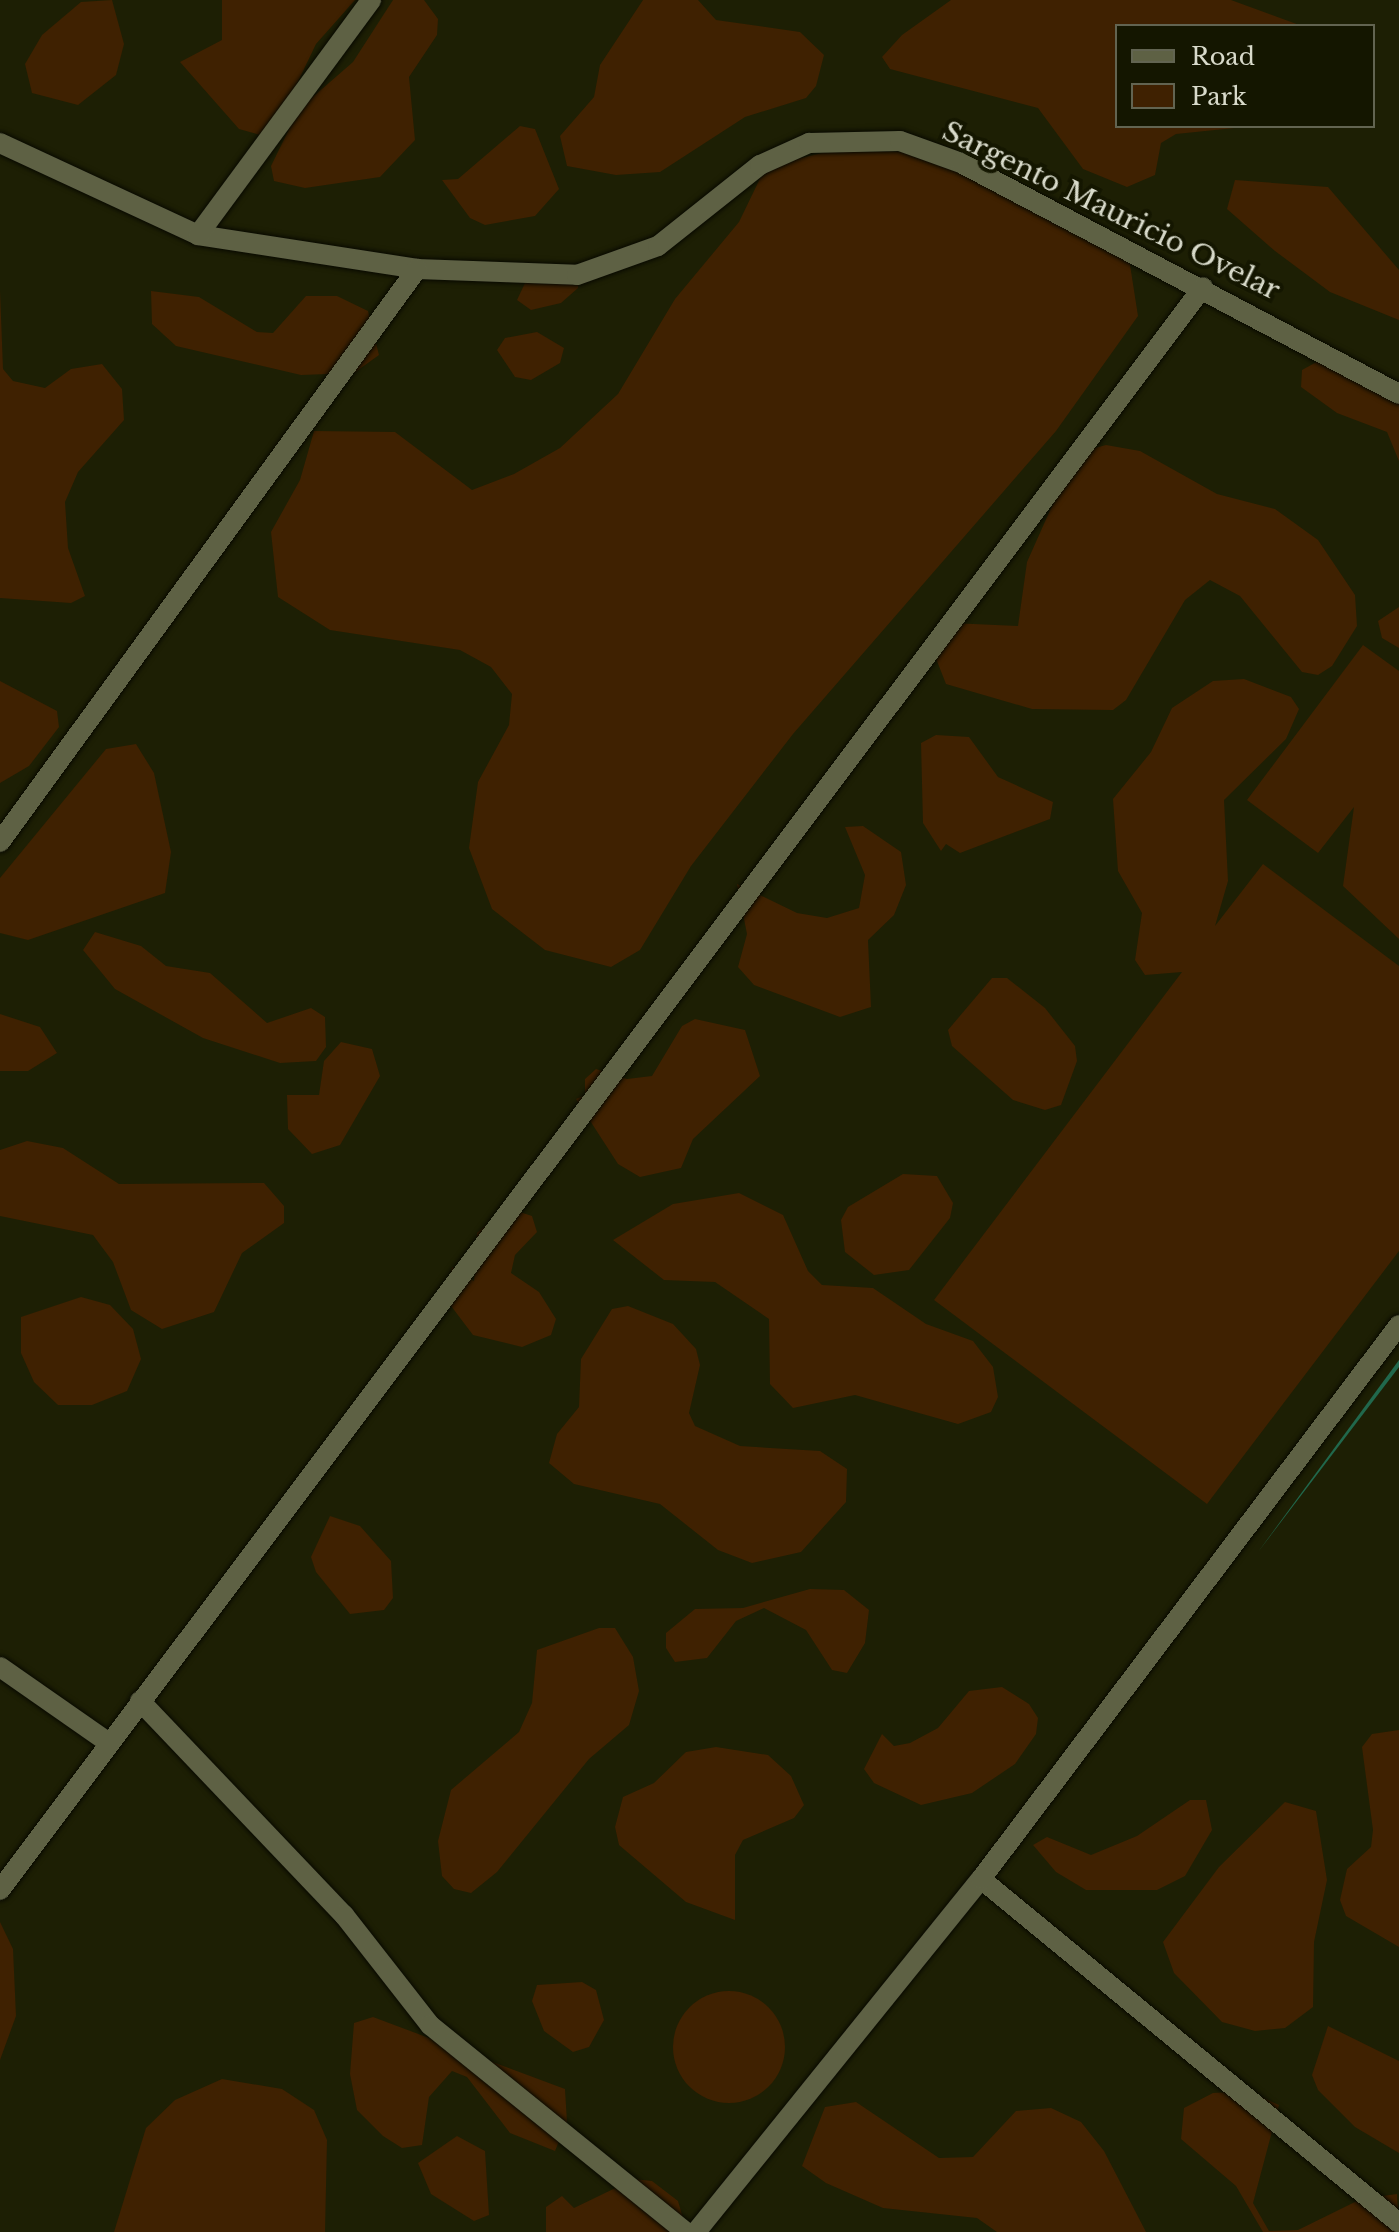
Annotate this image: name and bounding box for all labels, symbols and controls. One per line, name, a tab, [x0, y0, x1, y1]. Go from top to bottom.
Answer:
legend	[1115, 24, 1375, 128]
text: Road	[1191, 42, 1255, 71]
text: Park	[1191, 82, 1247, 111]
street label: Sargento Mauricio Ovelar	[937, 114, 1285, 308]

